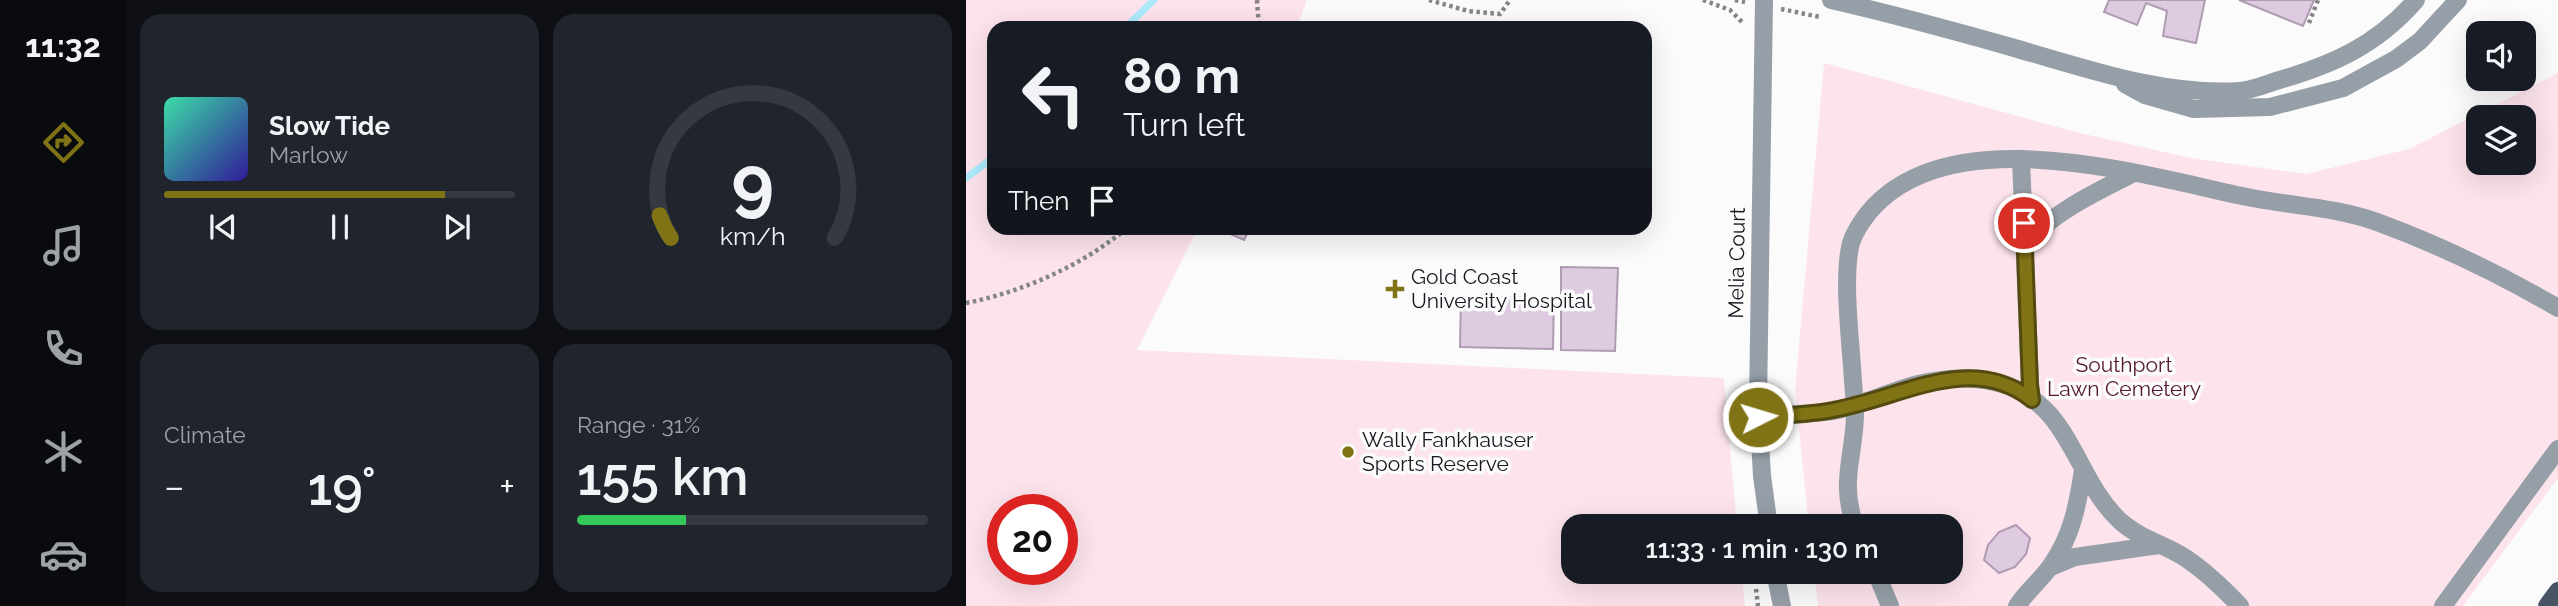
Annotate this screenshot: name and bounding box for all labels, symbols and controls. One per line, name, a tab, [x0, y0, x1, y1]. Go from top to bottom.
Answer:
map controls	[2466, 21, 2536, 175]
button: sound	[2466, 21, 2536, 91]
text: 11:32	[25, 27, 101, 64]
text: 80 m	[1123, 47, 1240, 104]
icon: left	[1008, 49, 1099, 140]
button: layers	[2466, 105, 2536, 175]
text: Turn left	[1123, 106, 1245, 143]
text: Slow Tide	[269, 111, 390, 141]
icon: directions	[39, 118, 88, 167]
text: 9	[731, 140, 774, 225]
text: Marlow	[269, 141, 348, 168]
icon: arrive	[1083, 182, 1121, 220]
text: Then	[1008, 186, 1069, 216]
pin	[1994, 193, 2054, 253]
icon: arrive	[2005, 204, 2043, 242]
street label: Melia Court	[1723, 207, 1750, 319]
icon: previous	[204, 208, 242, 246]
icon: pause	[321, 208, 359, 246]
icon: next	[438, 208, 476, 246]
icon: music	[39, 221, 88, 270]
text: km/h	[720, 221, 785, 251]
place label: Gold Coast University Hospital	[1411, 264, 1592, 313]
marker: Gold Coast University Hospital	[1385, 279, 1405, 299]
icon: phone	[39, 324, 88, 373]
park label: Southport Lawn Cemetery	[2047, 352, 2201, 401]
position arrow	[1721, 380, 1795, 454]
text: Range · 31%	[577, 411, 700, 438]
text: Climate	[164, 421, 246, 448]
icon: climate	[39, 427, 88, 476]
place label: Wally Fankhauser Sports Reserve	[1362, 427, 1534, 476]
marker: Wally Fankhauser Sports Reserve	[1340, 444, 1356, 460]
text: 155 km	[577, 446, 748, 507]
text: 19°	[308, 456, 376, 517]
text: −	[164, 464, 184, 509]
text: +	[499, 464, 515, 509]
speed limit sign: 20	[987, 494, 1078, 585]
icon: car	[39, 530, 88, 579]
text: 11:33 · 1 min · 130 m	[1645, 534, 1879, 564]

